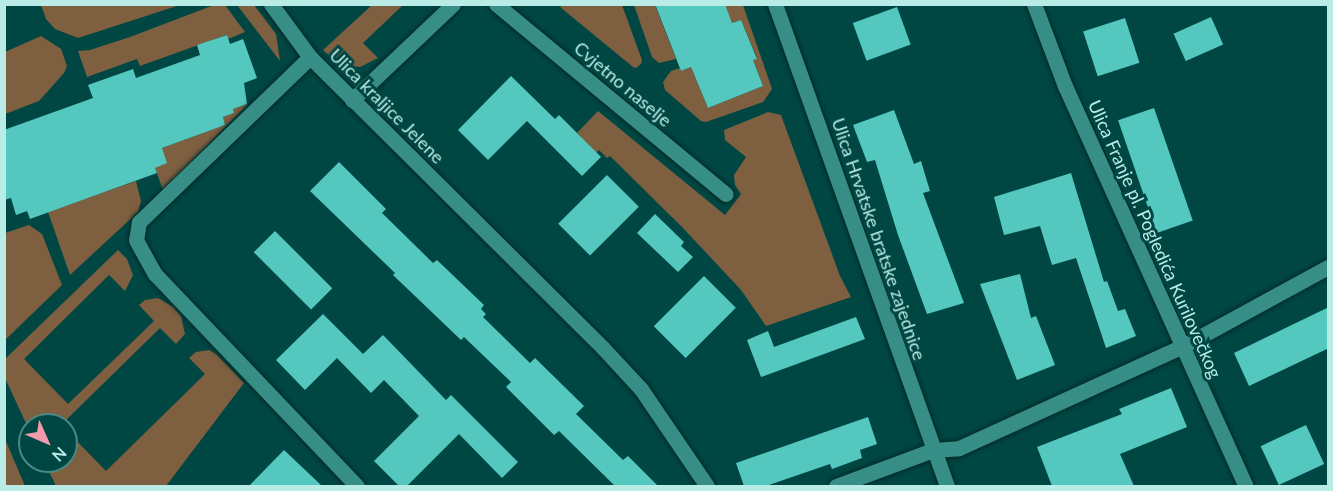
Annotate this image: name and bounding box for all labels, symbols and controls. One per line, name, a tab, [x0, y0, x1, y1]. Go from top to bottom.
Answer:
street label: Cvjetno naselje	[570, 37, 676, 131]
street label: Ulica kraljice Jelene	[325, 44, 449, 168]
street label: Ulica Franje pl. Pogledića Kurilovečkog	[1084, 97, 1226, 381]
street label: Ulica Hrvatske bratske zajednice	[827, 115, 931, 363]
north arrow	[18, 413, 78, 473]
text: N	[49, 444, 71, 466]

